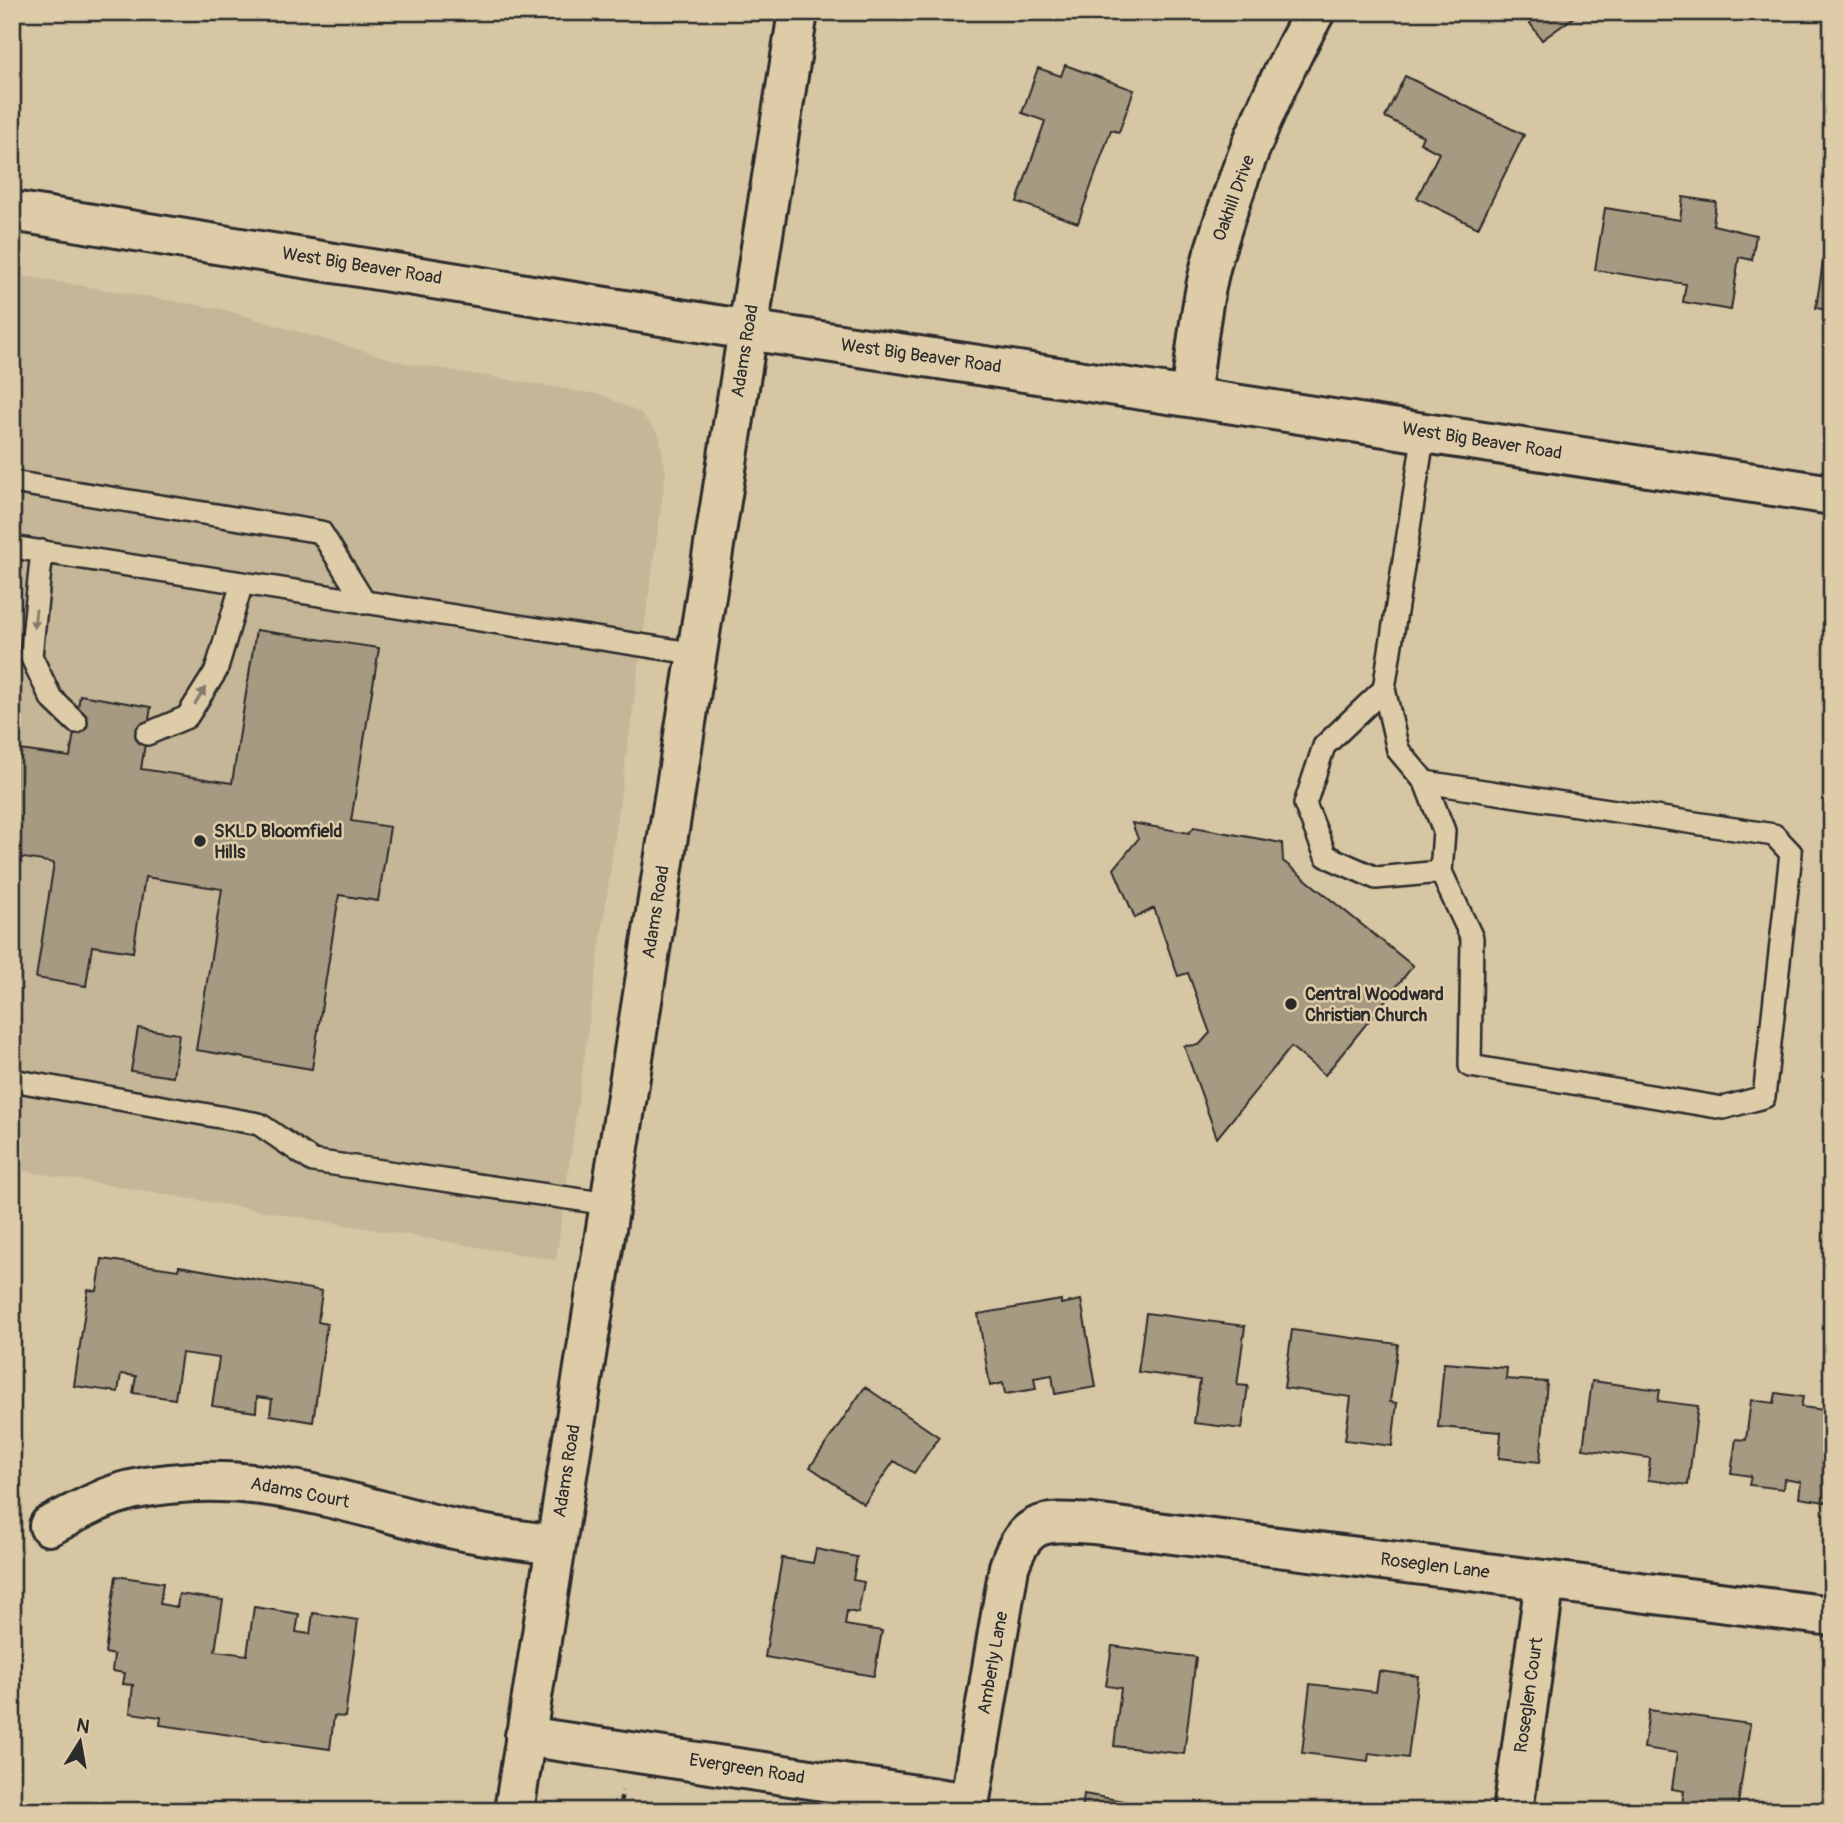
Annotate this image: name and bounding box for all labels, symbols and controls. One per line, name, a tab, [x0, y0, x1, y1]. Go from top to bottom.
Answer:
street label: Oakhill Drive	[1208, 152, 1260, 244]
street label: West Big Beaver Road	[280, 242, 444, 290]
street label: Adams Road	[726, 303, 764, 399]
street label: West Big Beaver Road	[839, 333, 1003, 379]
street label: West Big Beaver Road	[1400, 417, 1564, 465]
one-way arrow	[29, 608, 40, 630]
one-way arrow	[194, 686, 207, 706]
place label: SKLD Bloomfield Hills	[214, 820, 343, 864]
marker: SKLD Bloomfield Hills	[192, 833, 208, 849]
street label: Adams Road	[637, 864, 675, 960]
place label: Central Woodward Christian Church	[1305, 983, 1444, 1027]
marker: Central Woodward Christian Church	[1283, 996, 1299, 1012]
street label: Adams Road	[548, 1423, 586, 1519]
street label: Adams Court	[249, 1472, 352, 1514]
street label: Roseglen Lane	[1379, 1548, 1491, 1584]
street label: Amberly Lane	[973, 1609, 1013, 1716]
street label: Roseglen Court	[1510, 1635, 1549, 1754]
north arrow	[46, 1708, 116, 1778]
text: N	[74, 1713, 92, 1739]
street label: Evergreen Road	[688, 1749, 806, 1789]

